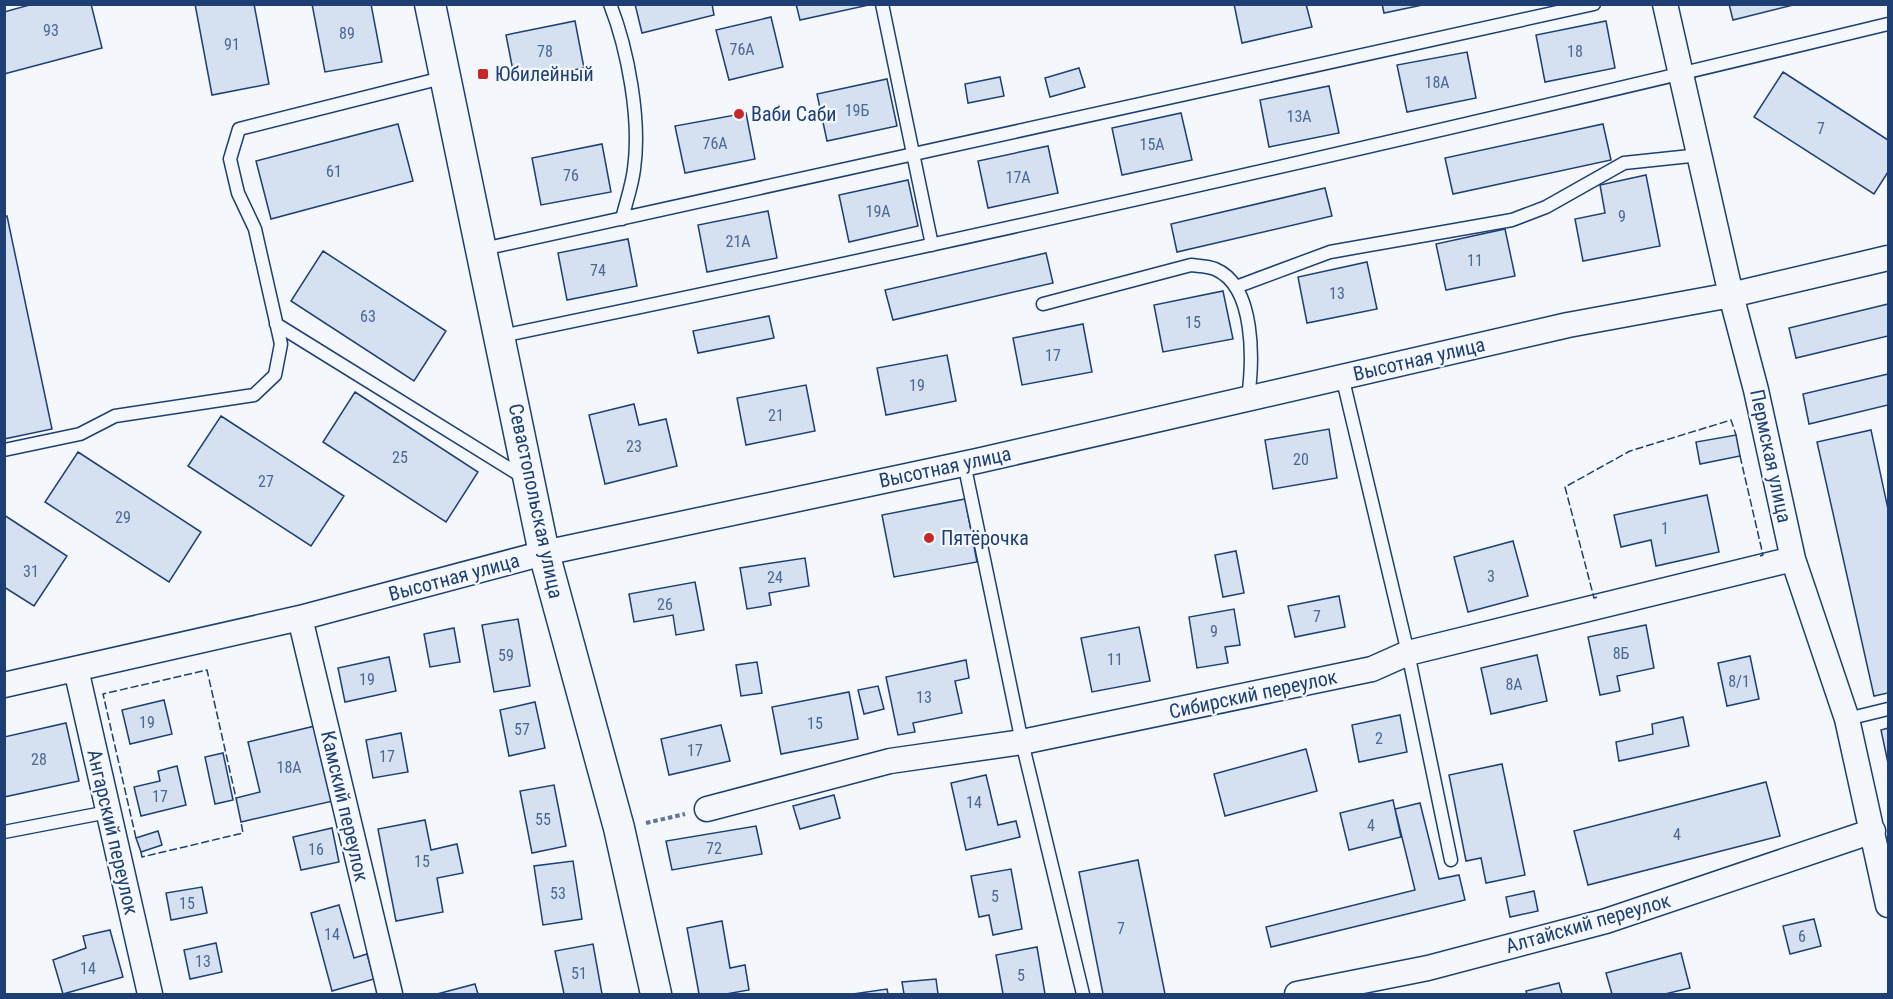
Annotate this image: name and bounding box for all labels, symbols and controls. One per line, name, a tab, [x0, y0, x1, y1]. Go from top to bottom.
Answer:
house number: 93	[43, 21, 59, 40]
house number: 89	[339, 24, 355, 43]
house number: 91	[224, 35, 240, 54]
house number: 76А	[729, 40, 755, 59]
house number: 78	[537, 42, 553, 61]
house number: 18	[1567, 42, 1583, 61]
place label: Юбилейный	[495, 62, 594, 86]
marker: Юбилейный	[476, 67, 490, 81]
house number: 18А	[1424, 73, 1450, 92]
house number: 19Б	[845, 101, 870, 120]
place label: Ваби Саби	[751, 102, 836, 126]
marker: Ваби Саби	[732, 107, 746, 121]
house number: 13А	[1286, 107, 1312, 126]
house number: 7	[1817, 119, 1825, 138]
house number: 76А	[702, 134, 728, 153]
house number: 15А	[1139, 135, 1165, 154]
house number: 61	[326, 162, 342, 181]
house number: 76	[563, 166, 579, 185]
house number: 17А	[1005, 168, 1031, 187]
house number: 19А	[865, 202, 891, 221]
house number: 9	[1618, 207, 1626, 226]
house number: 21А	[725, 232, 751, 251]
house number: 11	[1467, 251, 1483, 270]
house number: 74	[590, 261, 606, 280]
house number: 13	[1329, 284, 1345, 303]
house number: 63	[360, 307, 376, 326]
house number: 15	[1185, 313, 1201, 332]
street label: Высотная улица	[1351, 332, 1487, 386]
house number: 17	[1045, 346, 1061, 365]
house number: 19	[909, 376, 925, 395]
street label: Пермская улица	[1745, 387, 1797, 525]
street label: Севастопольская улица	[504, 401, 568, 601]
house number: 21	[768, 406, 784, 425]
house number: 23	[626, 437, 642, 456]
street label: Высотная улица	[877, 441, 1013, 493]
house number: 25	[392, 448, 408, 467]
house number: 20	[1293, 450, 1309, 469]
house number: 27	[258, 472, 274, 491]
house number: 29	[115, 508, 131, 527]
house number: 1	[1661, 519, 1669, 538]
place label: Пятёрочка	[941, 526, 1029, 550]
marker: Пятёрочка	[922, 531, 936, 545]
street label: Высотная улица	[386, 548, 522, 606]
house number: 31	[23, 562, 39, 581]
house number: 3	[1487, 567, 1495, 586]
house number: 24	[767, 568, 783, 587]
house number: 26	[657, 595, 673, 614]
house number: 7	[1313, 607, 1321, 626]
house number: 9	[1210, 622, 1218, 641]
house number: 8Б	[1613, 644, 1630, 663]
house number: 59	[498, 646, 514, 665]
house number: 11	[1107, 650, 1123, 669]
street label: Сибирский переулок	[1167, 664, 1340, 724]
house number: 19	[359, 670, 375, 689]
house number: 8/1	[1728, 672, 1750, 691]
house number: 8А	[1505, 675, 1523, 694]
house number: 13	[916, 688, 932, 707]
house number: 19	[139, 713, 155, 732]
house number: 15	[807, 714, 823, 733]
house number: 57	[514, 720, 530, 739]
street label: Камский переулок	[316, 728, 374, 884]
house number: 2	[1375, 729, 1383, 748]
house number: 17	[687, 741, 703, 760]
street label: Ангарский переулок	[82, 747, 144, 917]
house number: 17	[379, 747, 395, 766]
house number: 28	[31, 750, 47, 769]
house number: 18А	[276, 758, 302, 777]
house number: 17	[152, 787, 168, 806]
house number: 14	[966, 793, 982, 812]
house number: 55	[535, 810, 551, 829]
house number: 4	[1367, 816, 1375, 835]
house number: 4	[1673, 825, 1681, 844]
house number: 72	[706, 839, 722, 858]
house number: 16	[308, 840, 324, 859]
house number: 15	[414, 852, 430, 871]
house number: 53	[550, 884, 566, 903]
house number: 5	[991, 887, 999, 906]
street label: Алтайский переулок	[1503, 888, 1674, 958]
house number: 15	[179, 894, 195, 913]
house number: 7	[1117, 919, 1125, 938]
house number: 14	[324, 925, 340, 944]
house number: 6	[1798, 927, 1806, 946]
house number: 13	[195, 952, 211, 971]
house number: 14	[80, 959, 96, 978]
house number: 51	[571, 964, 587, 983]
house number: 5	[1017, 966, 1025, 985]

